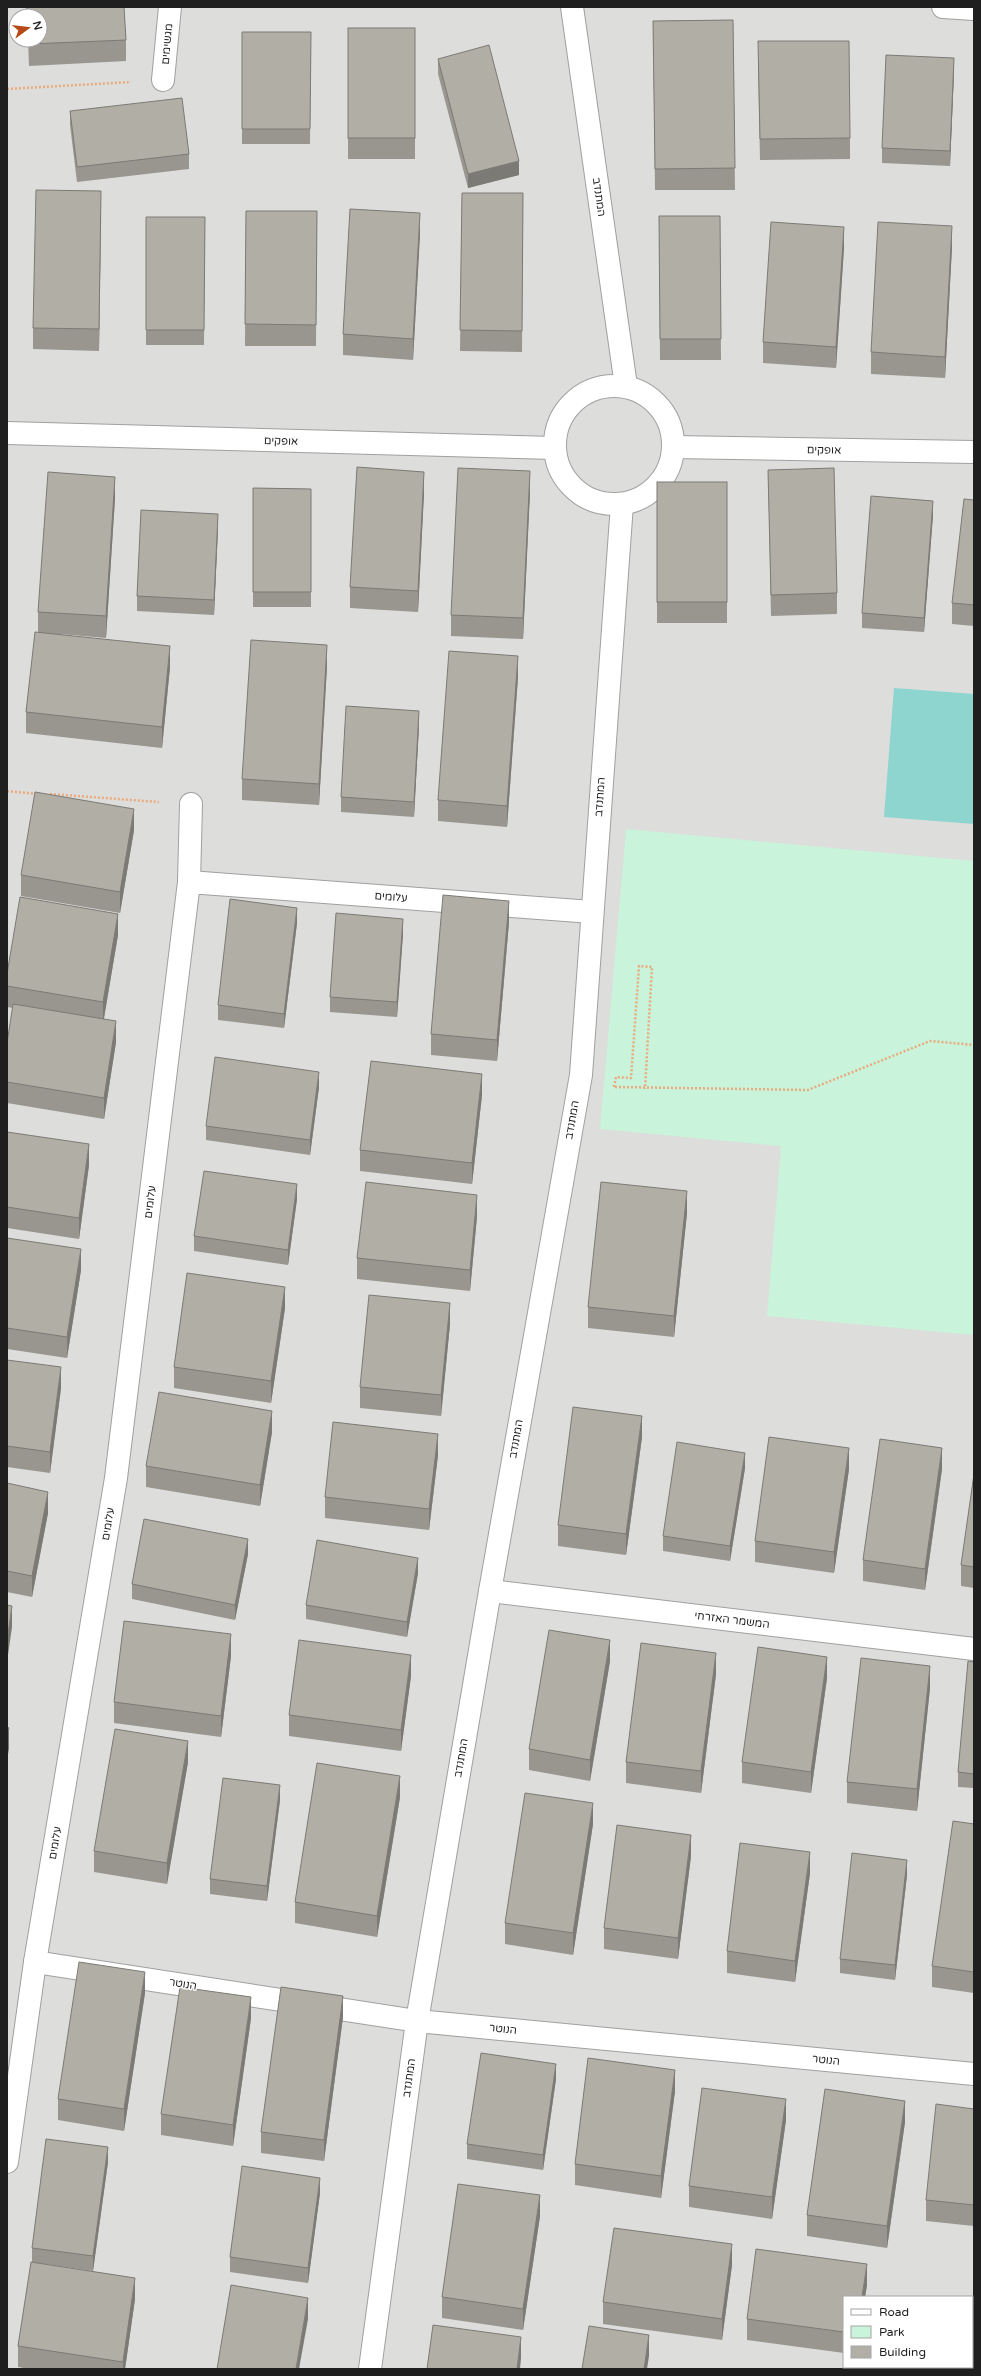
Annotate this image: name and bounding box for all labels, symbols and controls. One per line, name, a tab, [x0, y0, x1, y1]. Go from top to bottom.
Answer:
north arrow	[8, 8, 48, 48]
text: N	[30, 20, 45, 31]
street label: מגשימים	[159, 23, 175, 65]
street label: המתנדב	[590, 177, 608, 217]
street label: אופקים	[264, 434, 298, 448]
street label: אופקים	[807, 443, 841, 457]
street label: המתנדב	[592, 777, 608, 817]
street label: עלומים	[374, 889, 408, 905]
street label: המתנדב	[562, 1099, 582, 1141]
street label: עלומים	[142, 1185, 158, 1219]
street label: המתנדב	[506, 1418, 526, 1460]
street label: עלומים	[99, 1507, 117, 1541]
street label: המשמר האזרחי	[694, 1609, 770, 1631]
street label: המתנדב	[451, 1737, 471, 1779]
street label: עלומים	[46, 1826, 64, 1860]
street label: הנוטר	[168, 1975, 198, 1993]
street label: הנוטר	[488, 2021, 518, 2037]
street label: הנוטר	[811, 2052, 841, 2068]
street label: המתנדב	[400, 2058, 418, 2098]
legend	[843, 2296, 973, 2368]
text: Road	[879, 2305, 909, 2319]
text: Park	[879, 2325, 905, 2339]
text: Building	[879, 2345, 926, 2359]

